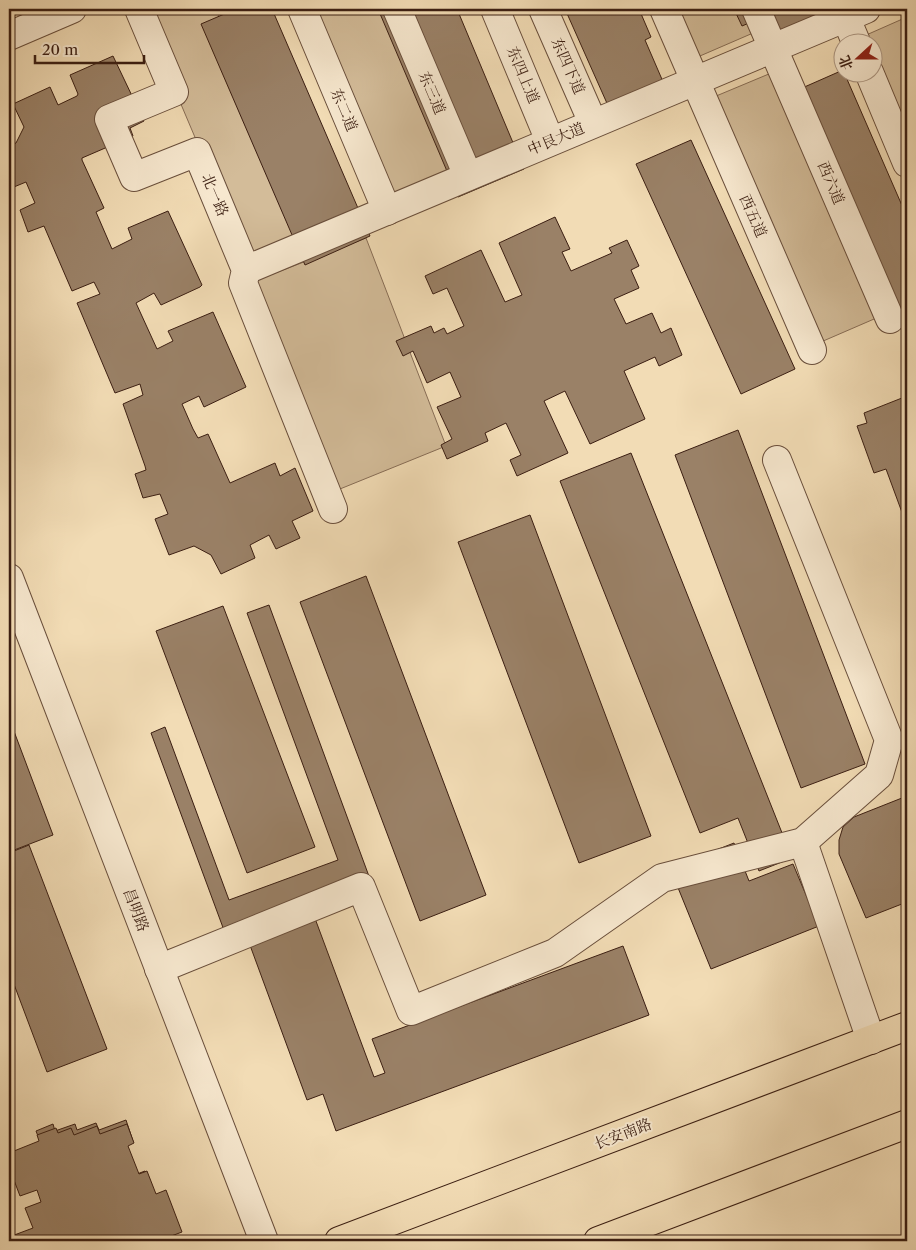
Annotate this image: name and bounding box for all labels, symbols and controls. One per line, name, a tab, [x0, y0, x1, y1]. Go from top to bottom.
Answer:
scale bar	[35, 32, 144, 64]
north arrow	[834, 32, 884, 82]
street label: 东四下道	[548, 35, 589, 97]
text: 20 m	[42, 40, 78, 59]
street label: 东四上道	[503, 43, 544, 106]
text: 北	[835, 53, 857, 72]
street label: 东三道	[415, 68, 450, 117]
street label: 东二道	[327, 85, 362, 134]
street label: 中艮大道	[524, 118, 587, 159]
street label: 西六道	[814, 158, 849, 207]
street label: 北一路	[198, 170, 233, 219]
street label: 西五道	[736, 191, 771, 240]
street label: 昌明路	[120, 885, 153, 934]
street label: 长安南路	[591, 1114, 654, 1153]

